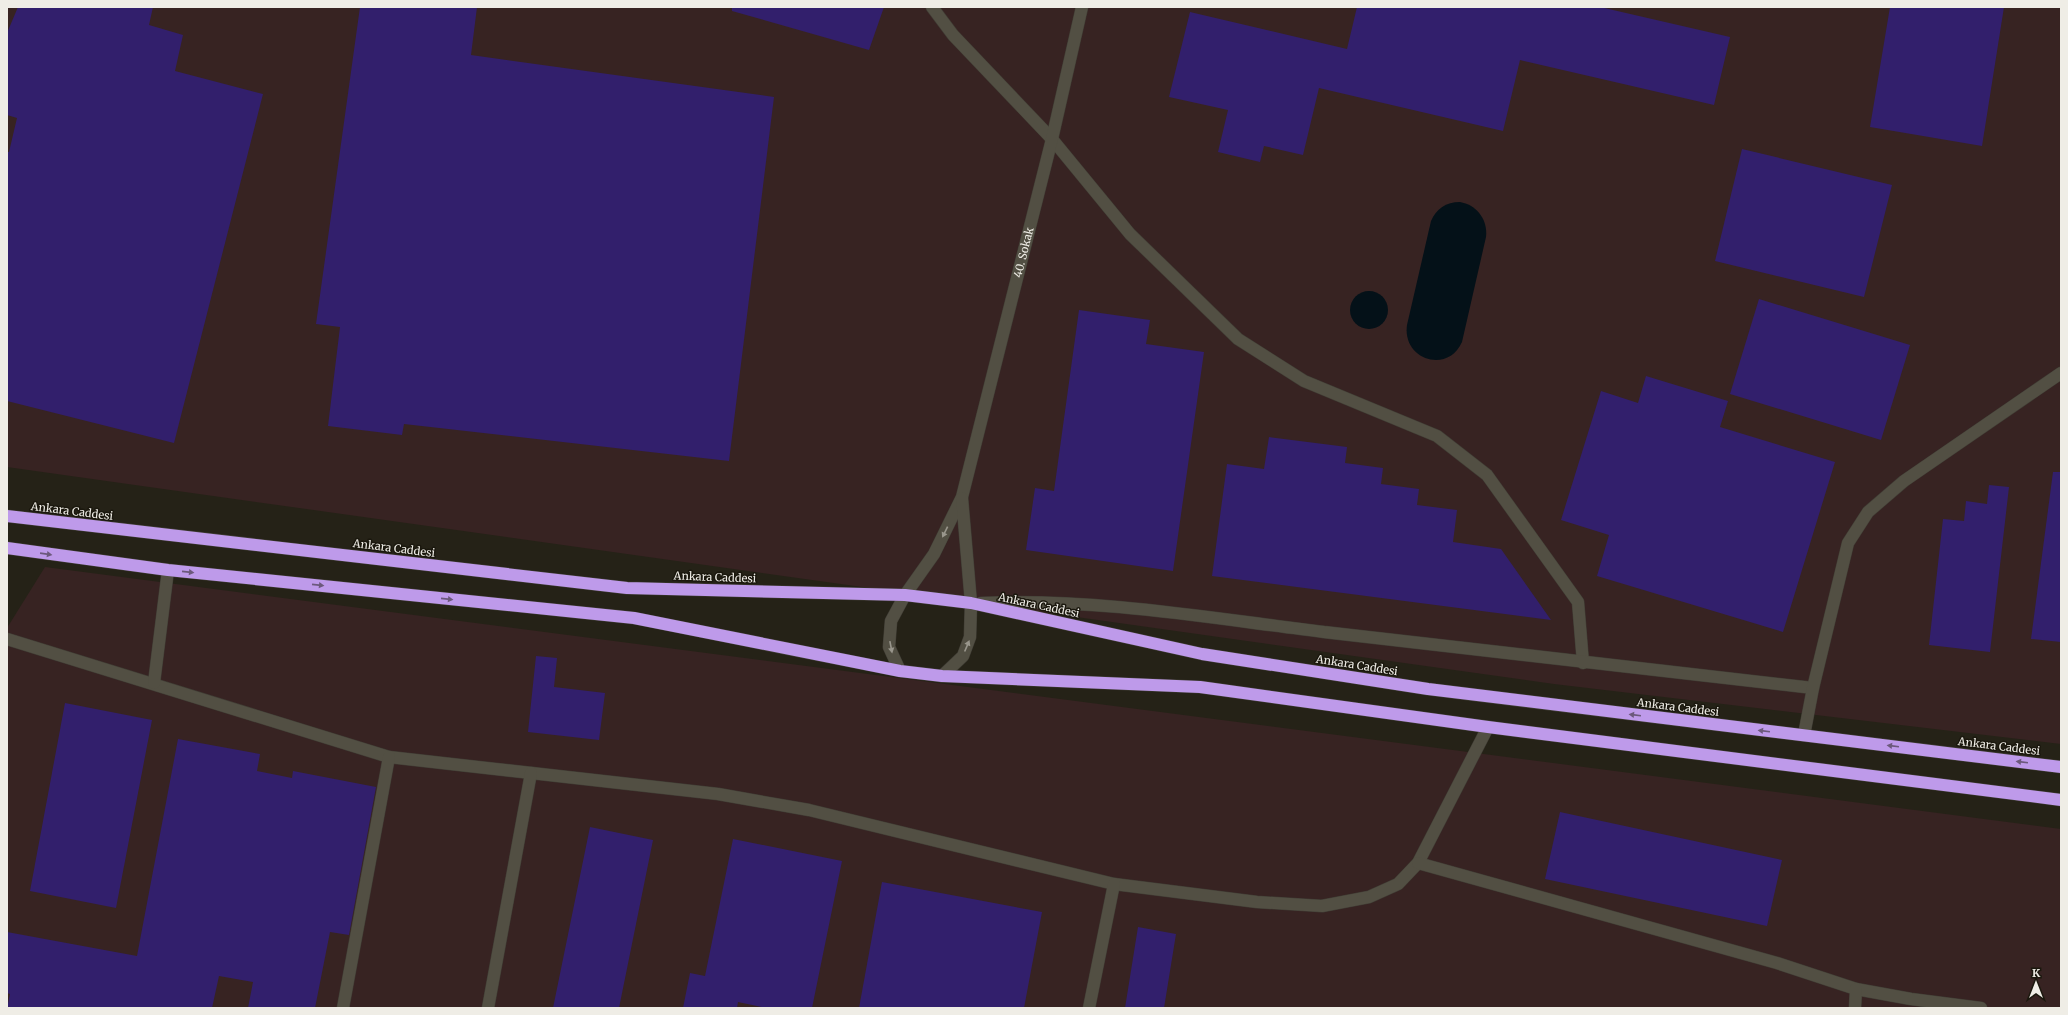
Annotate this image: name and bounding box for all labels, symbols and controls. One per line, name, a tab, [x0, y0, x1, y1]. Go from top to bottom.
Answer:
street label: 40. Sokak	[1010, 226, 1037, 279]
street label: Ankara Caddesi	[29, 499, 114, 523]
one-way arrow	[942, 527, 948, 538]
street label: Ankara Caddesi	[351, 536, 436, 560]
one-way arrow	[40, 551, 52, 557]
one-way arrow	[182, 569, 194, 575]
street label: Ankara Caddesi	[673, 569, 757, 585]
one-way arrow	[312, 582, 324, 589]
street label: Ankara Caddesi	[996, 589, 1081, 621]
one-way arrow	[441, 595, 453, 602]
one-way arrow	[964, 640, 970, 652]
one-way arrow	[888, 641, 894, 653]
street label: Ankara Caddesi	[1314, 651, 1399, 678]
street label: Ankara Caddesi	[1635, 695, 1720, 719]
one-way arrow	[1629, 712, 1641, 718]
one-way arrow	[1758, 727, 1770, 734]
street label: Ankara Caddesi	[1956, 734, 2041, 758]
one-way arrow	[1887, 743, 1899, 750]
one-way arrow	[2016, 759, 2028, 766]
north arrow	[2016, 963, 2056, 1003]
text: K	[2032, 966, 2041, 980]

